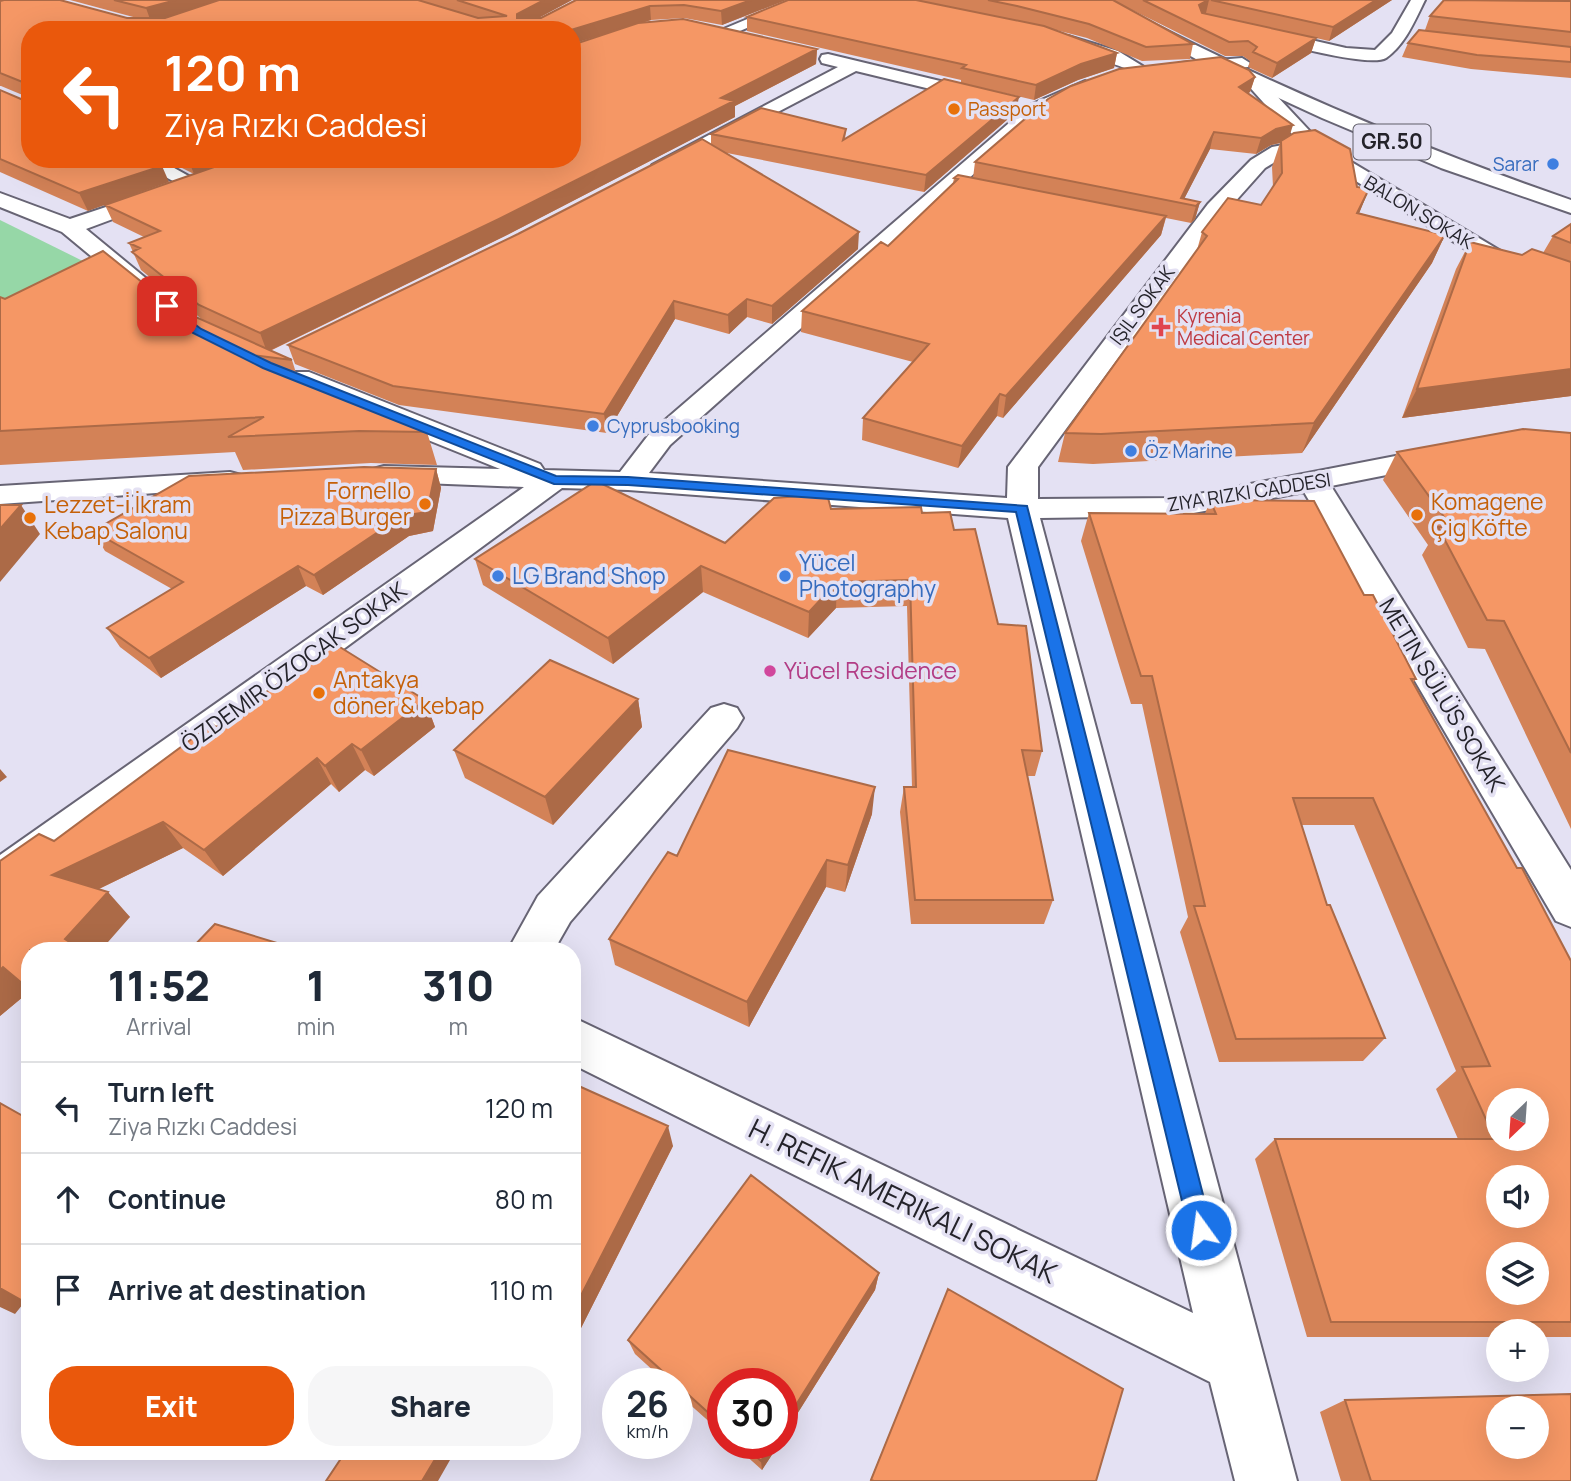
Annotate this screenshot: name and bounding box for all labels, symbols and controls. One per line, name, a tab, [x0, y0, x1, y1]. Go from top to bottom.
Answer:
text: 120 m	[164, 39, 301, 106]
icon: left	[49, 49, 140, 140]
place label: Passport	[968, 96, 1046, 122]
marker: Passport	[946, 101, 962, 117]
text: Ziya Rızkı Caddesi	[164, 103, 427, 147]
road number: GR.50	[1354, 124, 1430, 160]
place label: Sarar	[1493, 151, 1539, 177]
marker: Sarar	[1545, 156, 1561, 172]
street label: BALON SOKAK	[1359, 169, 1479, 255]
street label: IŞIL SOKAK	[1104, 259, 1181, 350]
pin	[137, 276, 197, 336]
icon: arrive	[148, 287, 186, 325]
place label: Kyrenia Medical Center	[1177, 303, 1310, 351]
marker: Kyrenia Medical Center	[1151, 317, 1171, 337]
place label: Cyprusbooking	[607, 413, 740, 439]
marker: Cyprusbooking	[585, 418, 601, 434]
place label: Öz Marine	[1145, 438, 1233, 464]
marker: Öz Marine	[1123, 443, 1139, 459]
street label: ZIYA RIZKI CADDESI	[1165, 466, 1333, 518]
place label: Fornello Pizza Burger	[280, 474, 411, 532]
place label: Komagene Çig Köfte	[1431, 485, 1543, 543]
place label: Lezzet-i̇ İkram Kebap Salonu	[44, 488, 192, 546]
marker: Fornello Pizza Burger	[417, 496, 433, 512]
marker: Komagene Çig Köfte	[1409, 507, 1425, 523]
marker: Lezzet-i̇ İkram Kebap Salonu	[22, 510, 38, 526]
place label: Yücel Photography	[799, 546, 936, 604]
place label: LG Brand Shop	[512, 559, 666, 591]
marker: LG Brand Shop	[490, 568, 506, 584]
marker: Yücel Photography	[777, 568, 793, 584]
street label: ÖZDEMIR ÖZOCAK SOKAK	[174, 573, 413, 759]
street label: METIN SÜLÜS SOKAK	[1372, 592, 1514, 798]
place label: Yücel Residence	[784, 654, 957, 686]
place label: Antakya döner & kebap	[333, 663, 484, 721]
marker: Yücel Residence	[762, 663, 778, 679]
marker: Antakya döner & kebap	[311, 685, 327, 701]
text: 11:52	[108, 956, 210, 1014]
text: 1	[306, 956, 326, 1014]
text: 310	[422, 956, 494, 1014]
text: Arrival	[126, 1010, 192, 1042]
text: min	[297, 1010, 335, 1042]
text: m	[448, 1010, 468, 1042]
text: Turn left	[108, 1074, 215, 1110]
north arrow	[1486, 1088, 1549, 1152]
map controls	[1486, 1088, 1549, 1459]
icon: left	[49, 1089, 87, 1127]
text: 120 m	[485, 1090, 553, 1126]
street label: H. REFIK AMERIKALI SOKAK	[743, 1109, 1064, 1292]
text: Ziya Rızkı Caddesi	[108, 1110, 297, 1142]
button: sound	[1486, 1165, 1549, 1228]
icon: ahead	[49, 1180, 87, 1218]
text: Continue	[108, 1181, 226, 1217]
text: 80 m	[495, 1181, 553, 1217]
position arrow	[1164, 1193, 1238, 1267]
button: layers	[1486, 1242, 1549, 1305]
icon: arrive	[49, 1271, 87, 1309]
text: Arrive at destination	[108, 1272, 366, 1308]
text: 110 m	[490, 1272, 553, 1308]
button: +	[1486, 1319, 1549, 1382]
button: Exit	[49, 1366, 294, 1446]
button: Share	[308, 1366, 553, 1446]
speed limit sign: 30	[707, 1368, 798, 1459]
text: 26	[626, 1380, 669, 1428]
button: −	[1486, 1396, 1549, 1459]
text: km/h	[627, 1419, 668, 1443]

